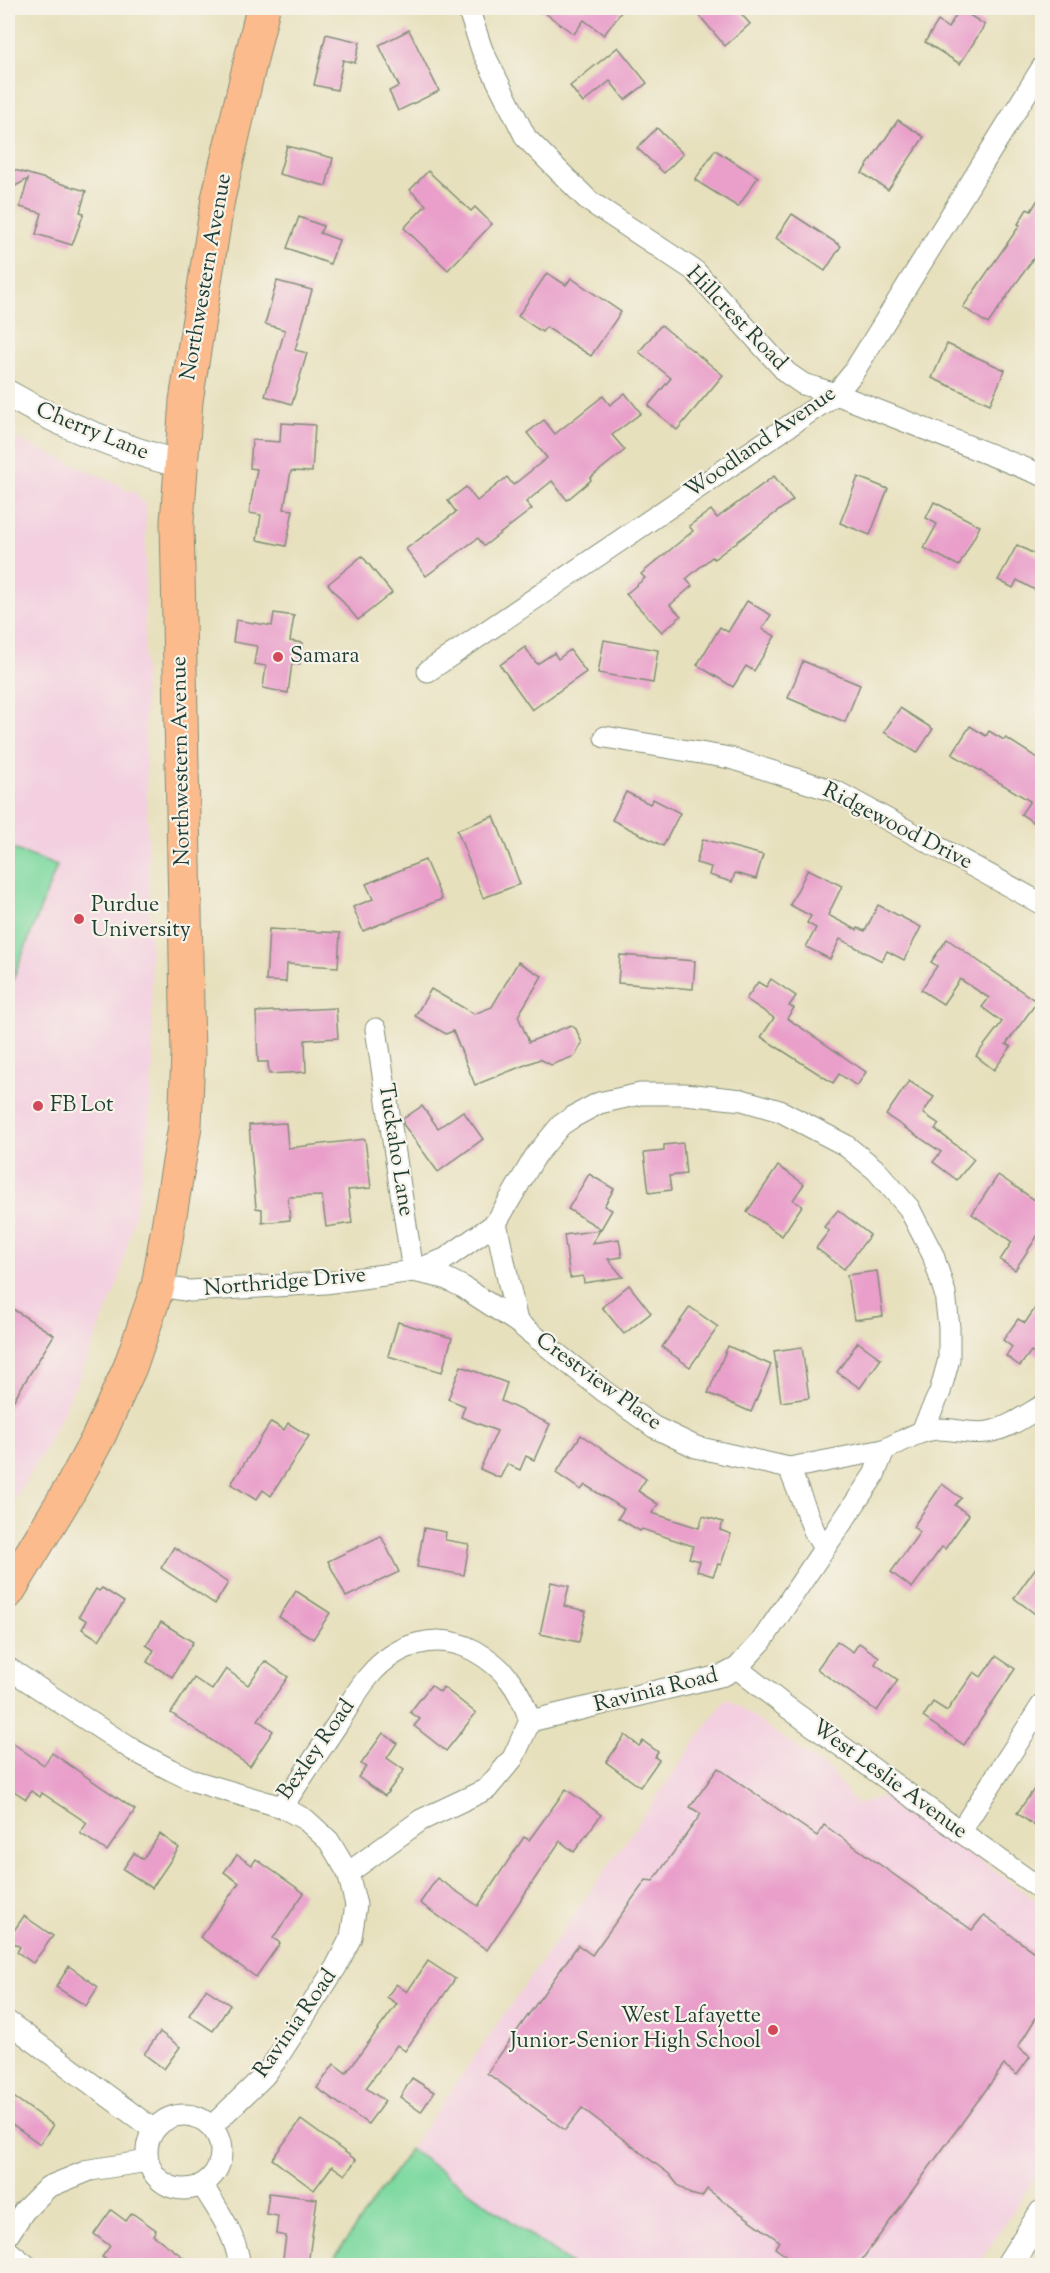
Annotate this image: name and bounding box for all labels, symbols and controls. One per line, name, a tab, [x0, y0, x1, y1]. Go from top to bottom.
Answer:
street label: Northwestern Avenue	[173, 171, 241, 383]
street label: Hillcrest Road	[678, 260, 794, 378]
street label: Woodland Avenue	[679, 379, 843, 507]
street label: Cherry Lane	[31, 395, 153, 469]
place label: Samara	[290, 641, 360, 673]
marker: Samara	[271, 650, 285, 664]
street label: Northwestern Avenue	[164, 656, 200, 866]
street label: Ridgewood Drive	[816, 775, 978, 879]
place label: Purdue University	[91, 890, 191, 947]
marker: Purdue University	[72, 912, 86, 926]
street label: Tuckaho Lane	[369, 1081, 421, 1219]
place label: FB Lot	[50, 1090, 114, 1122]
marker: FB Lot	[31, 1099, 45, 1113]
street label: Northridge Drive	[202, 1260, 368, 1306]
street label: Crestview Place	[528, 1325, 668, 1439]
street label: Ravinia Road	[591, 1660, 721, 1722]
street label: Bexley Road	[270, 1693, 364, 1807]
street label: West Leslie Avenue	[804, 1712, 974, 1848]
street label: Ravinia Road	[246, 1963, 346, 2085]
place label: West Lafayette Junior-Senior High School	[509, 2001, 761, 2058]
marker: West Lafayette Junior-Senior High School	[766, 2023, 780, 2037]

